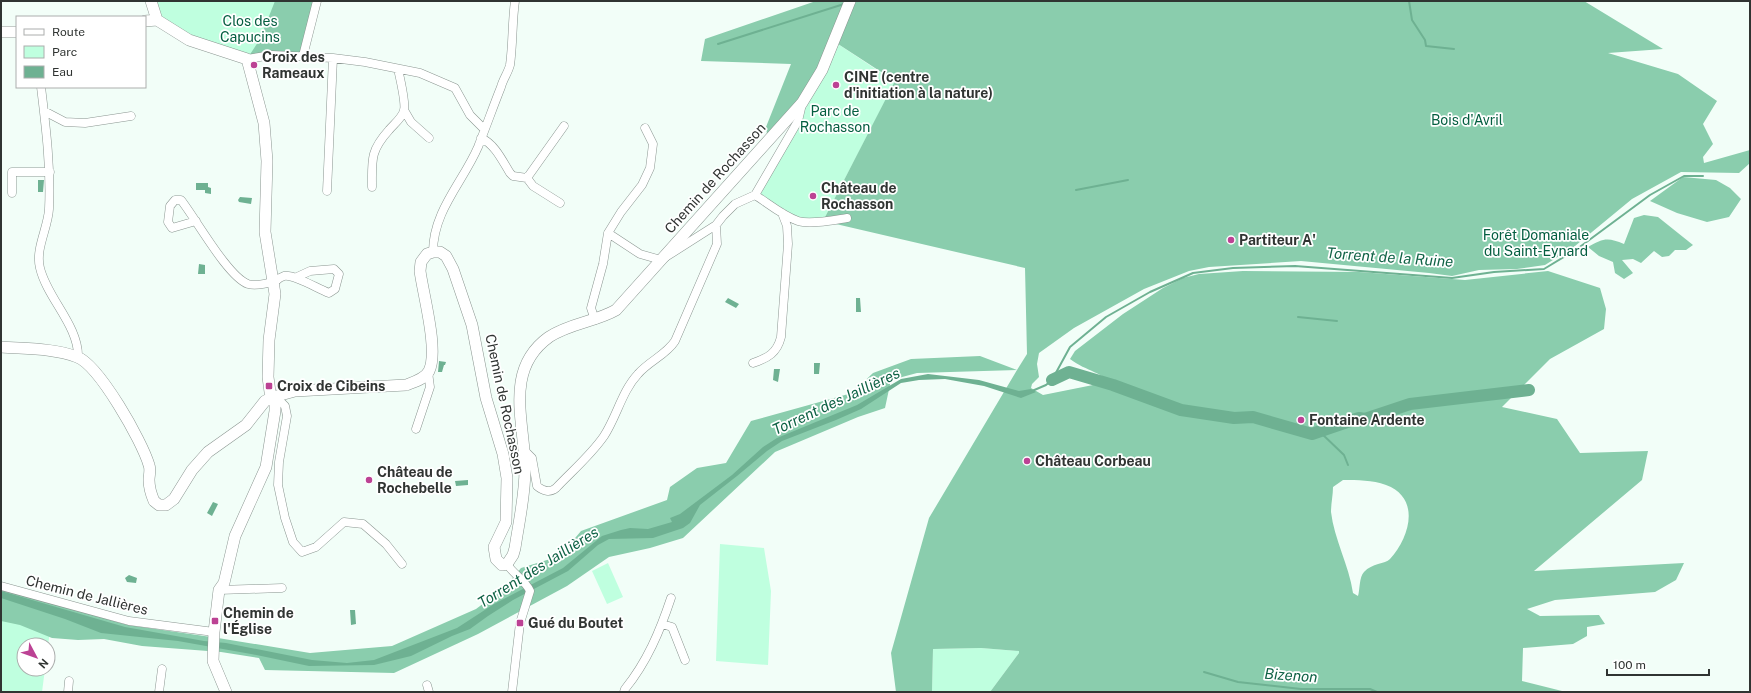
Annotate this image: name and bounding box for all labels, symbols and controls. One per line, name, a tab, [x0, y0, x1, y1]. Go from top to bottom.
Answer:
park label: Clos des Capucins	[220, 13, 280, 45]
legend	[16, 16, 146, 88]
text: Route	[52, 25, 85, 39]
text: Parc	[52, 45, 77, 59]
place label: Croix des Rameaux	[262, 49, 325, 81]
marker: Croix des Rameaux	[249, 60, 259, 70]
text: Eau	[52, 65, 73, 79]
place label: CINE (centre d'initiation à la nature)	[844, 69, 993, 101]
marker: CINE (centre d'initiation à la nature)	[831, 80, 841, 90]
park label: Parc de Rochasson	[800, 103, 870, 135]
park label: Bois d'Avril	[1431, 112, 1503, 128]
street label: Chemin de Rochasson	[661, 120, 769, 236]
place label: Château de Rochasson	[821, 180, 897, 212]
marker: Château de Rochasson	[808, 191, 818, 201]
park label: Forêt Domaniale du Saint-Eynard	[1483, 227, 1589, 259]
place label: Partiteur A'	[1239, 232, 1316, 248]
marker: Partiteur A'	[1226, 235, 1236, 245]
water label: Torrent de la Ruine	[1326, 244, 1454, 270]
street label: Chemin de Rochasson	[482, 333, 528, 475]
water label: Torrent des Jaillières	[770, 364, 902, 438]
place label: Croix de Cibeins	[277, 378, 385, 394]
marker: Croix de Cibeins	[264, 381, 274, 391]
place label: Fontaine Ardente	[1309, 412, 1425, 428]
marker: Fontaine Ardente	[1296, 415, 1306, 425]
place label: Château Corbeau	[1035, 453, 1151, 469]
marker: Château Corbeau	[1022, 456, 1032, 466]
place label: Château de Rochebelle	[377, 464, 453, 496]
marker: Château de Rochebelle	[364, 475, 374, 485]
water label: Torrent des Jaillières	[475, 523, 601, 611]
street label: Chemin de Jallières	[24, 572, 150, 618]
place label: Chemin de l'Église	[223, 605, 294, 637]
place label: Gué du Boutet	[528, 615, 624, 631]
marker: Chemin de l'Église	[210, 616, 220, 626]
marker: Gué du Boutet	[515, 618, 525, 628]
north arrow	[16, 637, 56, 677]
scale bar	[1607, 651, 1709, 677]
text: N	[36, 656, 51, 671]
text: 100 m	[1613, 658, 1646, 672]
water label: Bizenon	[1264, 665, 1318, 685]

